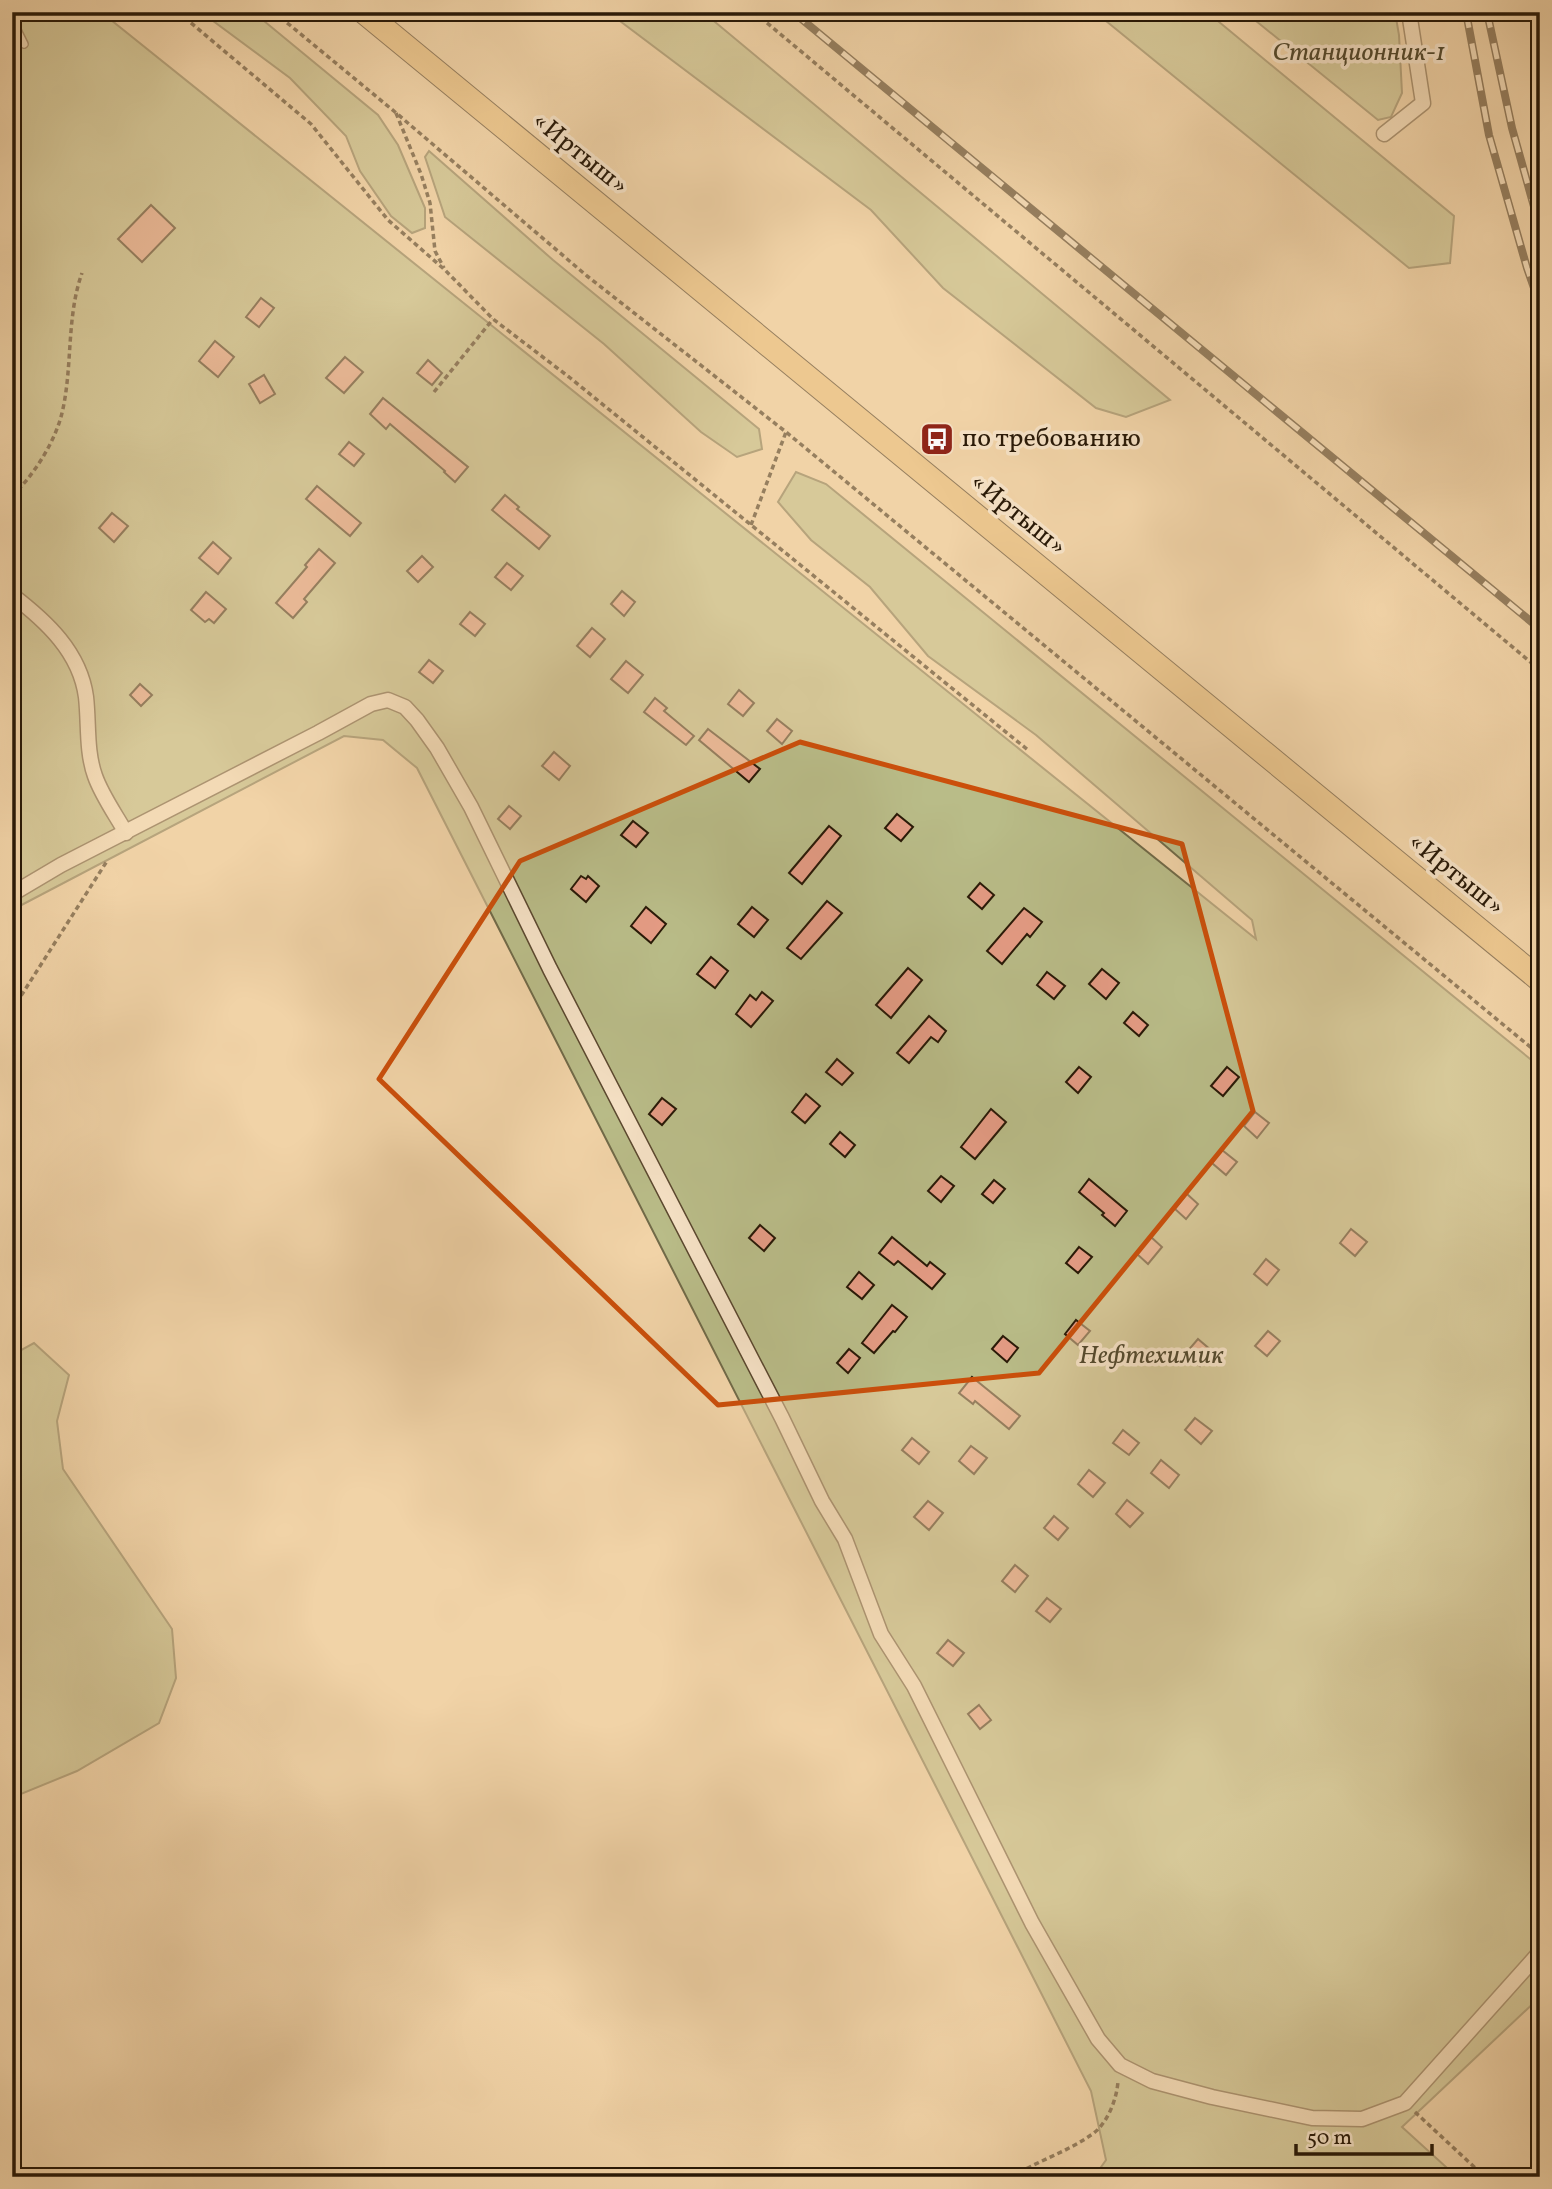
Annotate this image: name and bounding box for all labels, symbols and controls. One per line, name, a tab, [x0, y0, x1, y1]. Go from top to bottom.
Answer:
park label: Станционник-1	[1273, 35, 1446, 71]
street label: «Иртыш»	[524, 104, 636, 204]
bus stop icon: по требованию	[918, 420, 956, 458]
place label: по требованию	[962, 421, 1141, 457]
street label: «Иртыш»	[962, 465, 1074, 565]
street label: «Иртыш»	[1400, 825, 1512, 925]
park label: Нефтехимик	[1079, 1338, 1224, 1374]
scale bar	[1296, 2112, 1433, 2156]
text: 50 m	[1307, 2124, 1352, 2153]

